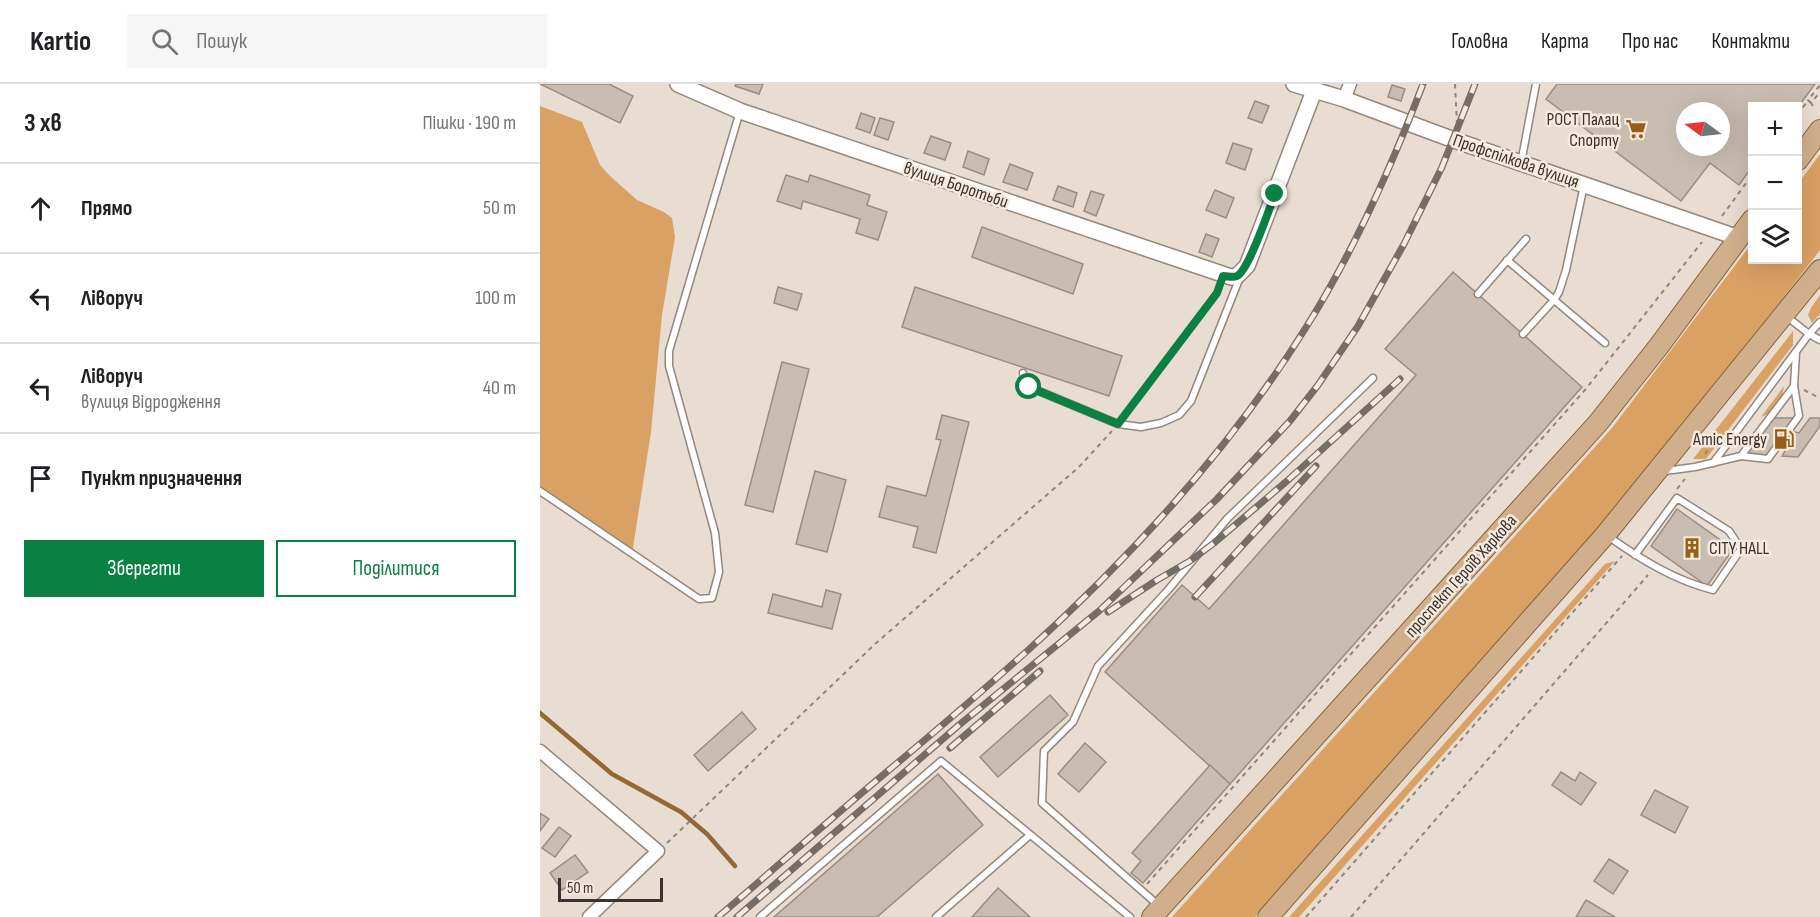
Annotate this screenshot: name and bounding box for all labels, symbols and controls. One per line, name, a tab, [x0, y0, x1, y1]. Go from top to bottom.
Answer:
search box	[127, 14, 547, 68]
text: Kartio	[30, 25, 91, 58]
icon: search	[148, 25, 181, 58]
text: Пошук	[196, 28, 247, 55]
text: Головна	[1451, 29, 1508, 54]
text: Карта	[1541, 29, 1589, 54]
text: Про нас	[1622, 29, 1678, 54]
text: Контакти	[1711, 29, 1790, 54]
north arrow	[1676, 102, 1730, 156]
map controls	[1748, 102, 1802, 264]
button: +	[1748, 102, 1802, 156]
text: 3 хв	[24, 108, 62, 139]
place label: РОСТ Палац Спорту	[1547, 109, 1619, 151]
text: Пішки · 190 m	[422, 111, 516, 135]
supermarket icon: РОСТ Палац Спорту	[1624, 117, 1648, 141]
street label: Профспілкова вулиця	[1450, 130, 1582, 192]
button: −	[1748, 156, 1802, 210]
street label: вулиця Боротьби	[901, 157, 1011, 213]
route end	[1261, 180, 1287, 206]
icon: ahead	[24, 192, 57, 225]
text: Прямо	[81, 195, 132, 222]
text: 50 m	[483, 196, 516, 220]
button: layers	[1748, 210, 1802, 264]
icon: left	[24, 282, 57, 315]
text: Ліворуч	[81, 285, 143, 312]
text: 100 m	[475, 286, 516, 310]
text: Ліворуч	[81, 363, 143, 390]
icon: left	[24, 372, 57, 405]
route start	[1015, 373, 1041, 399]
text: 40 m	[483, 376, 516, 400]
text: вулиця Відродження	[81, 390, 221, 414]
fuel station icon: Amic Energy	[1772, 427, 1796, 451]
place label: Amic Energy	[1692, 429, 1767, 450]
icon: arrive	[24, 462, 57, 495]
text: Пункт призначення	[81, 465, 242, 492]
street label: проспект Героїв Харкова	[1401, 510, 1522, 642]
building icon: CITY HALL	[1680, 536, 1704, 560]
place label: CITY HALL	[1709, 538, 1770, 559]
button: Зберегти	[24, 540, 264, 597]
button: Поділитися	[276, 540, 516, 597]
scale bar	[558, 875, 663, 902]
text: 50 m	[567, 879, 593, 898]

